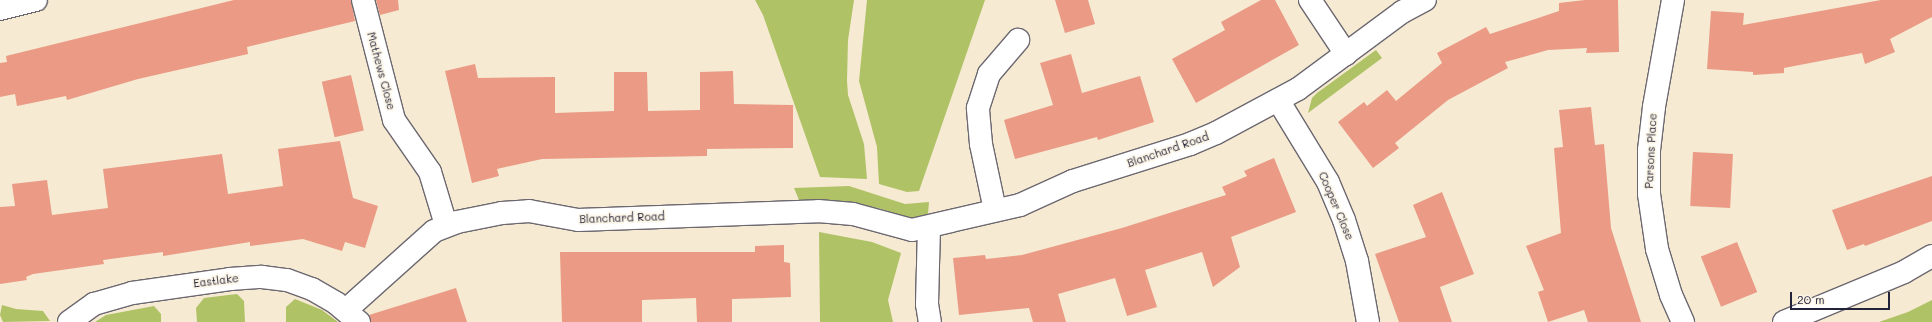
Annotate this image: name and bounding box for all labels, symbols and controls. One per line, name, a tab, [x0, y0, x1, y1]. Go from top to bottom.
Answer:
street label: Mathews Close	[364, 31, 398, 111]
street label: Parsons Place	[1642, 113, 1660, 189]
street label: Blanchard Road	[1125, 130, 1211, 170]
street label: Cooper Close	[1316, 170, 1356, 242]
street label: Blanchard Road	[579, 210, 665, 226]
street label: Eastlake	[193, 272, 239, 290]
scale bar	[1792, 284, 1892, 310]
text: 20 m	[1797, 291, 1825, 307]

